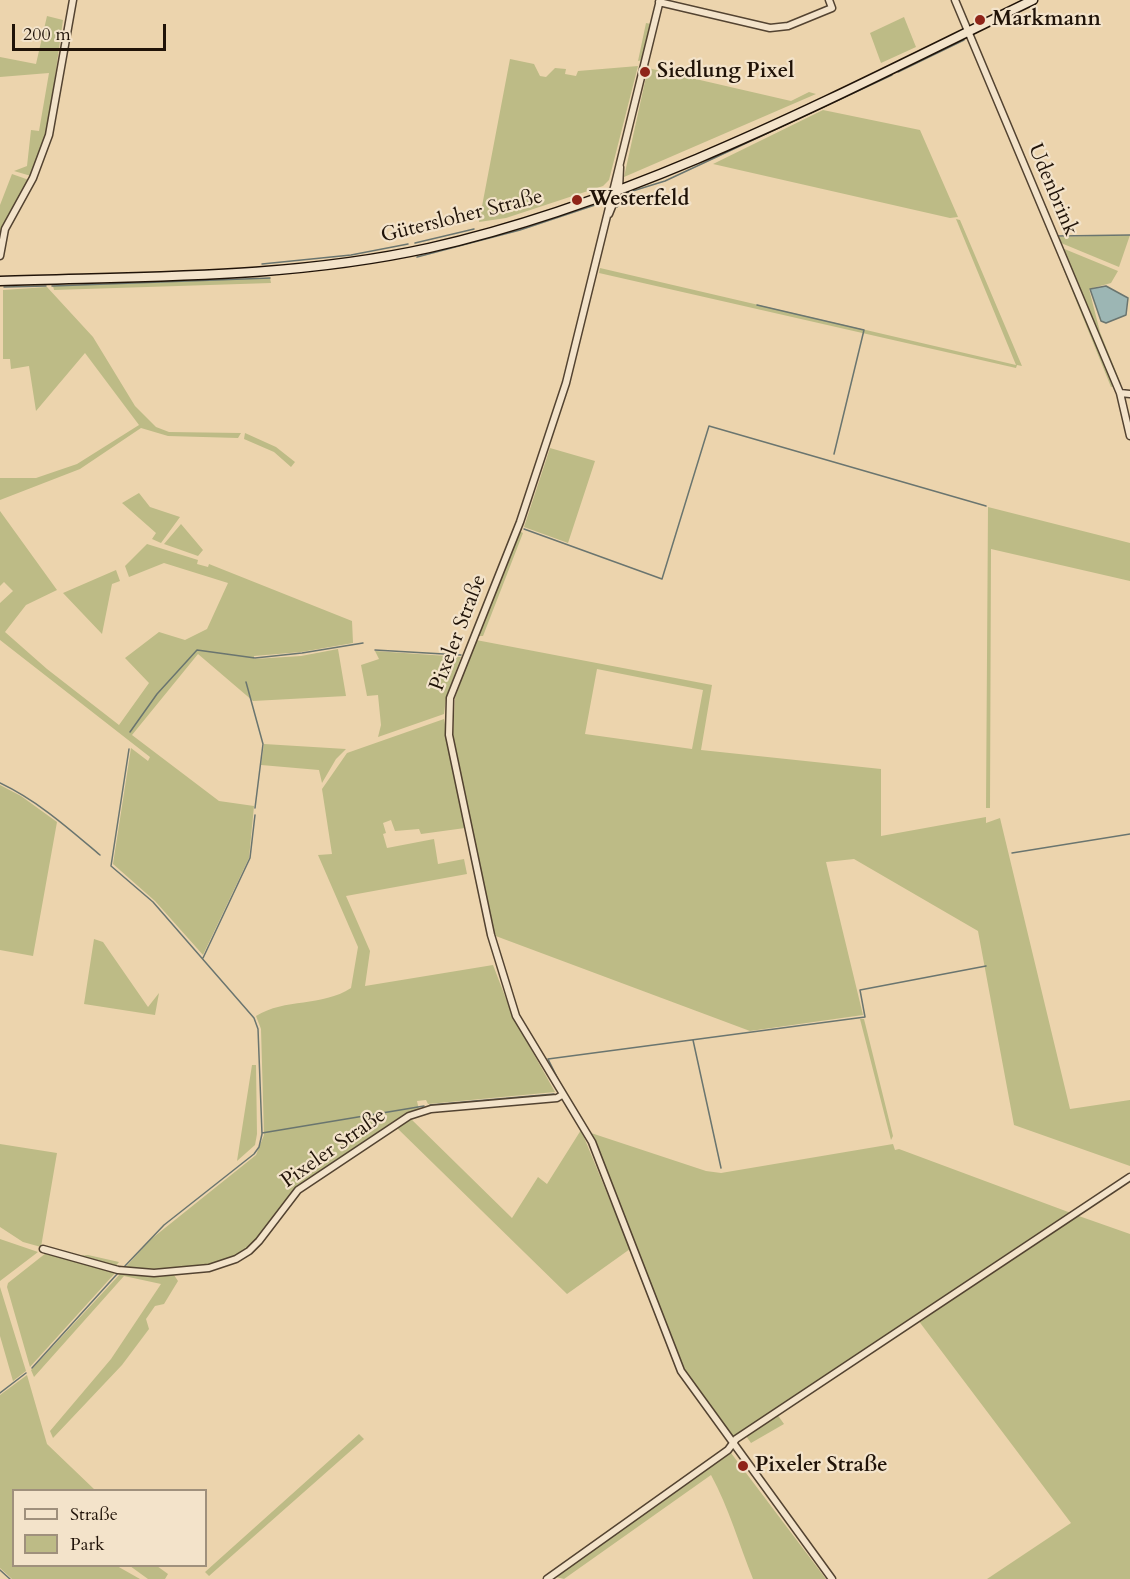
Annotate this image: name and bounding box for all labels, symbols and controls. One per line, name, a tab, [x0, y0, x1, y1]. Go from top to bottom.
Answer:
place label: Markmann	[992, 7, 1101, 33]
scale bar	[15, 12, 170, 50]
marker: Markmann	[973, 13, 987, 27]
text: 200 m	[23, 22, 71, 47]
place label: Siedlung Pixel	[657, 59, 794, 85]
marker: Siedlung Pixel	[638, 65, 652, 79]
street label: Udenbrink	[1021, 140, 1083, 240]
street label: Gütersloher Straße	[378, 185, 546, 249]
place label: Westerfeld	[589, 187, 689, 213]
marker: Westerfeld	[570, 193, 584, 207]
street label: Pixeler Straße	[425, 571, 493, 695]
street label: Pixeler Straße	[277, 1104, 391, 1194]
place label: Pixeler Straße	[755, 1453, 888, 1479]
marker: Pixeler Straße	[736, 1459, 750, 1473]
legend	[12, 1489, 207, 1567]
text: Straße	[70, 1502, 118, 1527]
text: Park	[70, 1532, 105, 1557]

